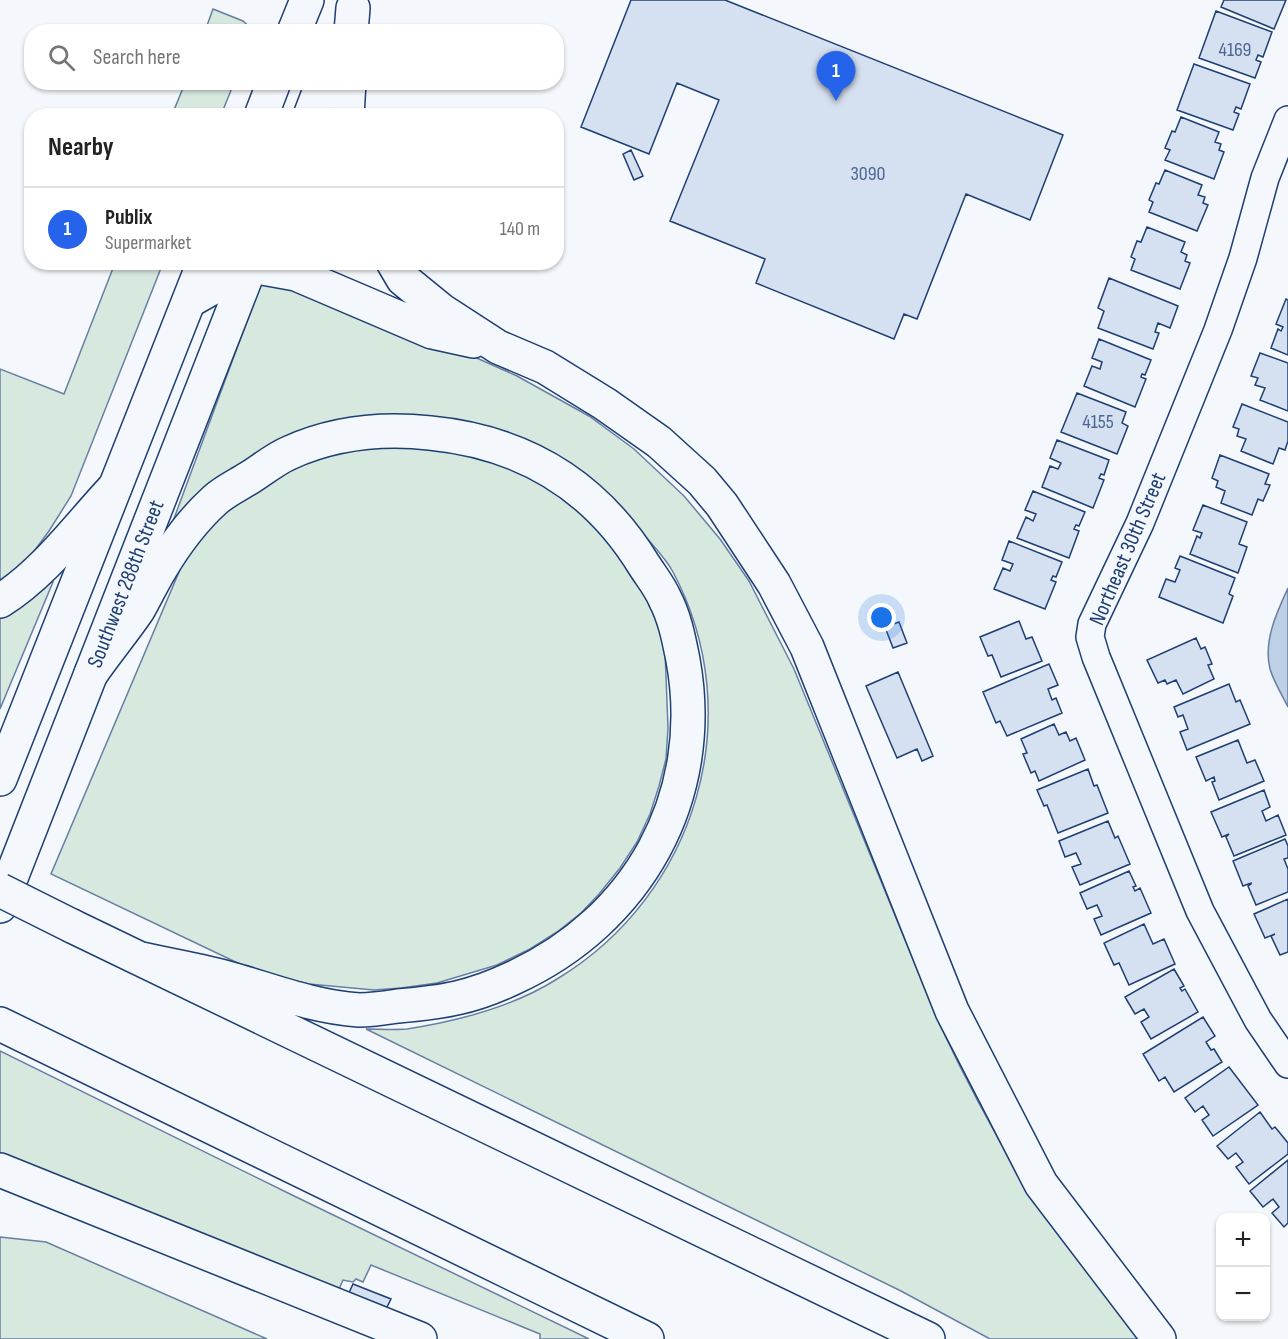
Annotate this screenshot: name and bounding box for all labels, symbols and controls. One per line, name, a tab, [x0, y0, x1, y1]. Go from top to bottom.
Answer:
search box	[24, 24, 564, 90]
house number: 4169	[1219, 38, 1251, 62]
icon: search	[45, 41, 78, 74]
text: Search here	[93, 44, 180, 71]
pin: 1	[816, 51, 856, 101]
text: Nearby	[48, 132, 114, 163]
house number: 3090	[850, 162, 886, 186]
text: Publix	[105, 204, 153, 231]
text: 1	[64, 217, 71, 241]
text: 140 m	[500, 217, 540, 241]
text: Supermarket	[105, 231, 192, 255]
house number: 4155	[1082, 410, 1114, 434]
street label: Northeast 30th Street	[1084, 468, 1172, 630]
street label: Southwest 288th Street	[82, 496, 171, 672]
your location	[867, 603, 896, 632]
map controls	[1216, 1213, 1270, 1321]
button: +	[1216, 1213, 1270, 1267]
button: −	[1216, 1267, 1270, 1321]

